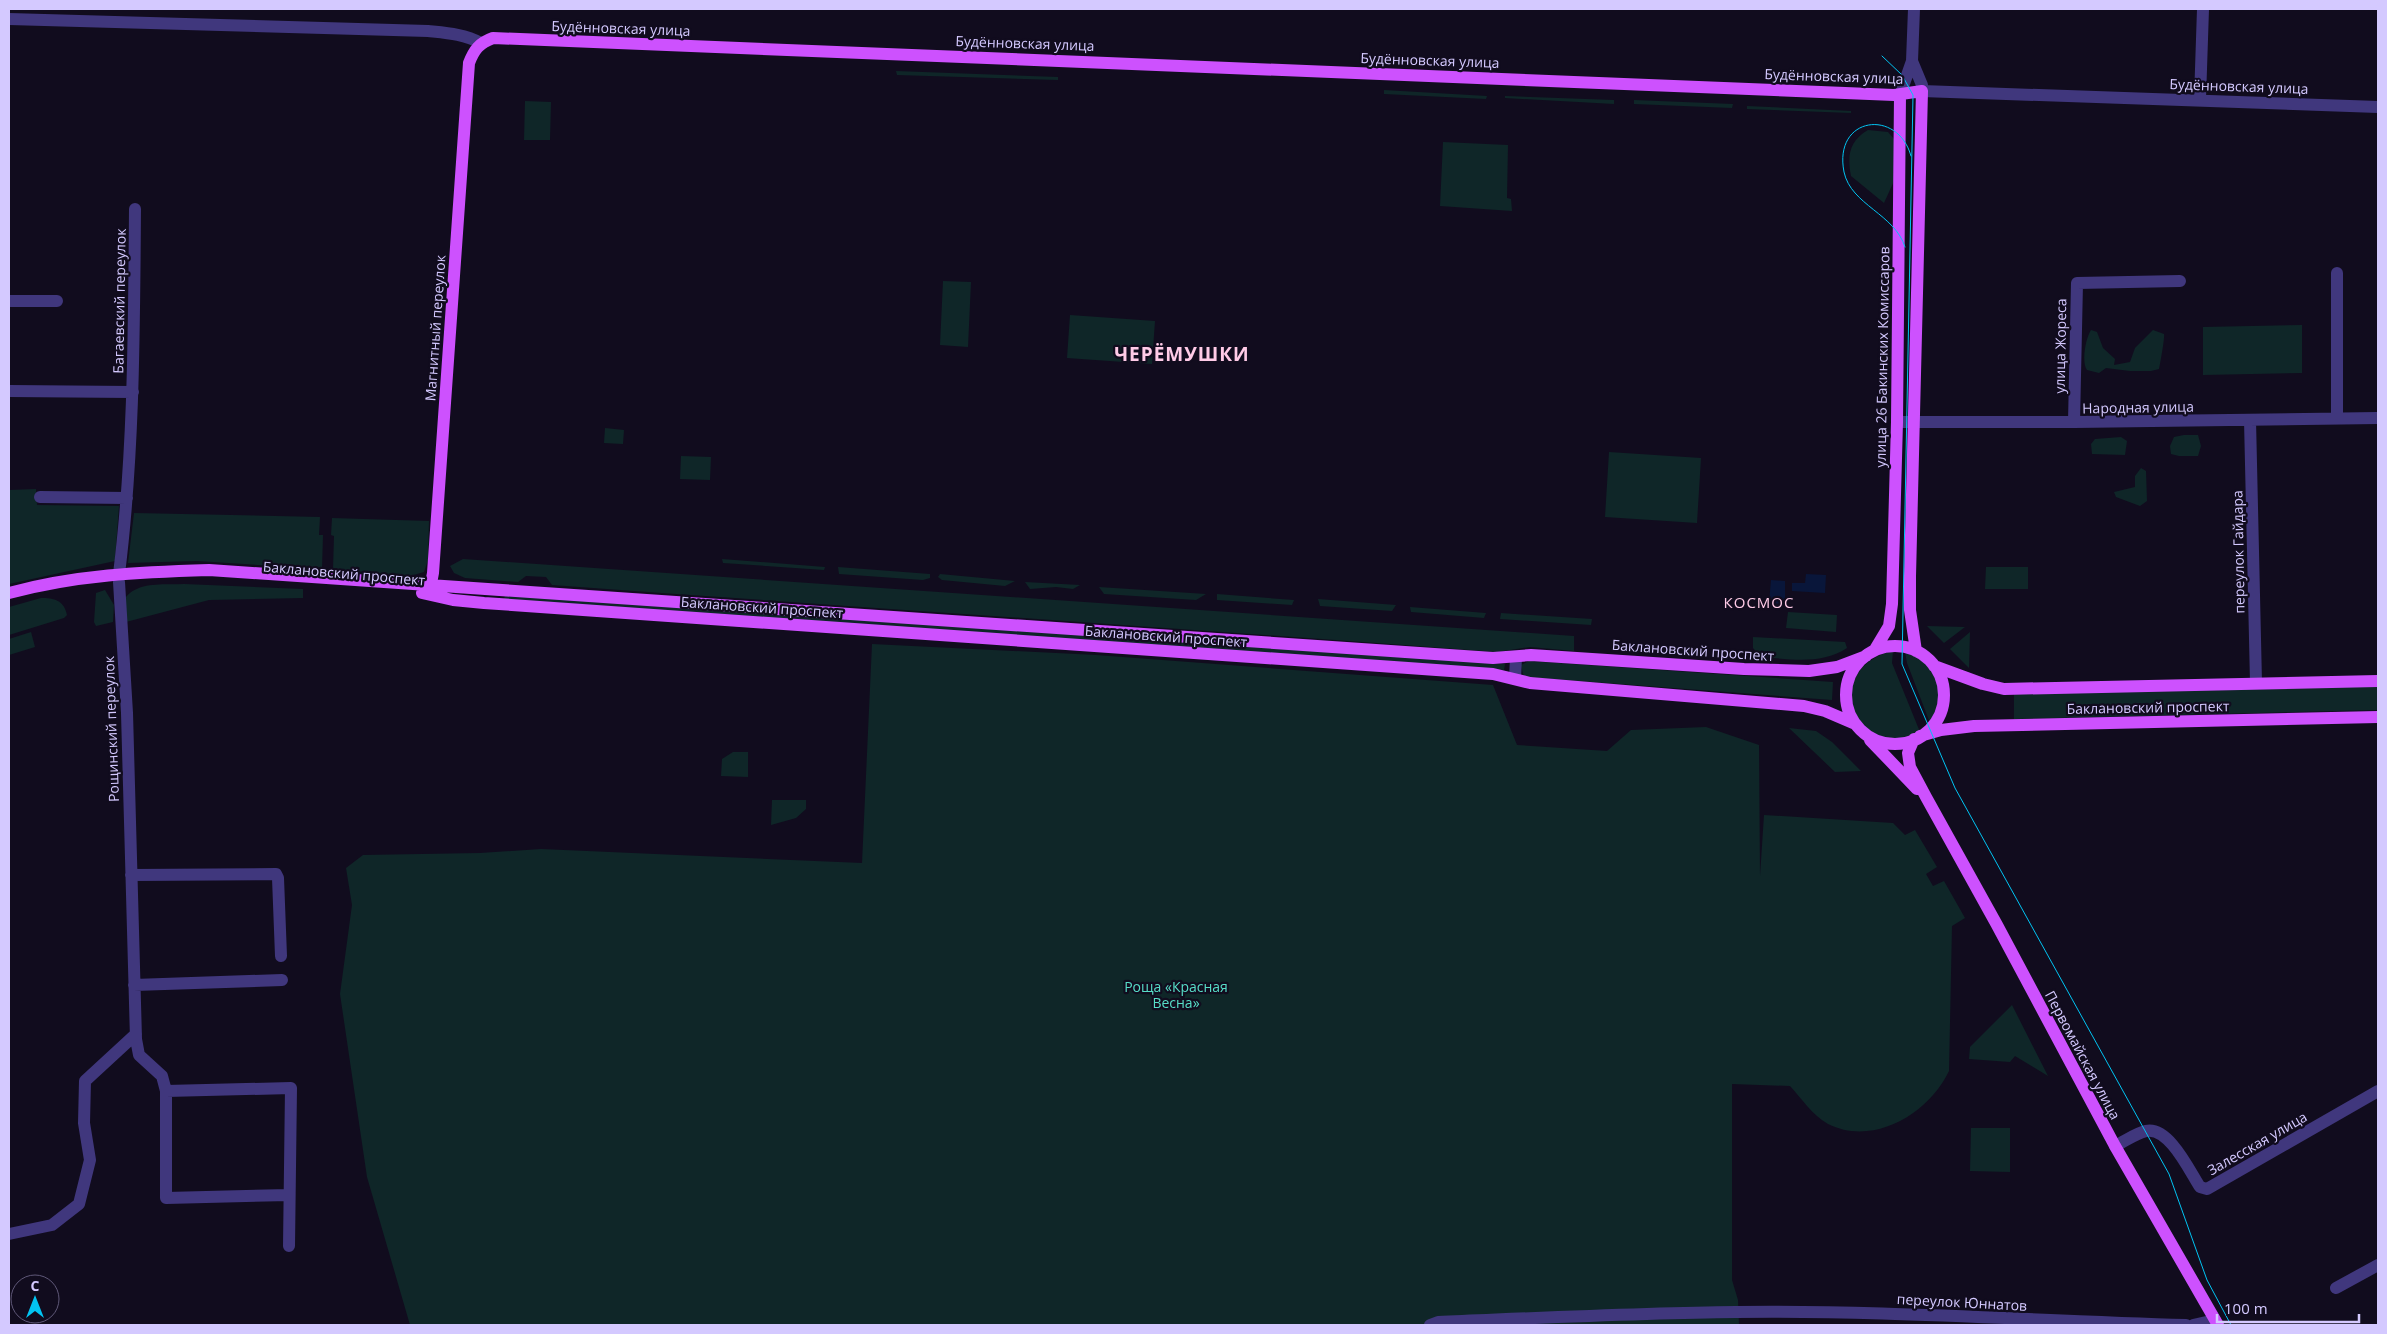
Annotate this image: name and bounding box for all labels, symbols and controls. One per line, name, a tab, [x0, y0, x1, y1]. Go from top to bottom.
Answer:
street label: Будённовская улица	[551, 16, 691, 40]
street label: Будённовская улица	[955, 31, 1095, 55]
street label: Будённовская улица	[1360, 48, 1500, 72]
street label: Будённовская улица	[1764, 64, 1904, 88]
street label: Будённовская улица	[2169, 74, 2309, 98]
street label: Багаевский переулок	[108, 228, 130, 374]
street label: улица 26 Бакинских Комиссаров	[1871, 246, 1893, 468]
street label: Магнитный переулок	[420, 253, 450, 402]
street label: улица Жореса	[2050, 298, 2070, 394]
district label: ЧЕРЁМУШКИ	[1114, 341, 1250, 367]
street label: Народная улица	[2082, 397, 2194, 417]
street label: переулок Гайдара	[2227, 490, 2249, 614]
street label: Баклановский проспект	[262, 556, 426, 590]
street label: Баклановский проспект	[680, 592, 844, 622]
district label: КОСМОС	[1724, 592, 1794, 612]
street label: Баклановский проспект	[1084, 621, 1248, 651]
street label: Баклановский проспект	[1611, 635, 1775, 665]
street label: Рощинский переулок	[99, 655, 123, 802]
street label: Баклановский проспект	[2066, 696, 2230, 718]
park label: Роща «Красная Весна»	[1124, 977, 1228, 1012]
street label: Первомайская улица	[2041, 987, 2125, 1123]
street label: Залесская улица	[2204, 1107, 2310, 1179]
north arrow	[10, 1274, 60, 1324]
text: С	[31, 1276, 40, 1295]
street label: переулок Юннатов	[1896, 1289, 2028, 1315]
scale bar	[2217, 1292, 2360, 1324]
text: 100 m	[2224, 1298, 2268, 1318]

